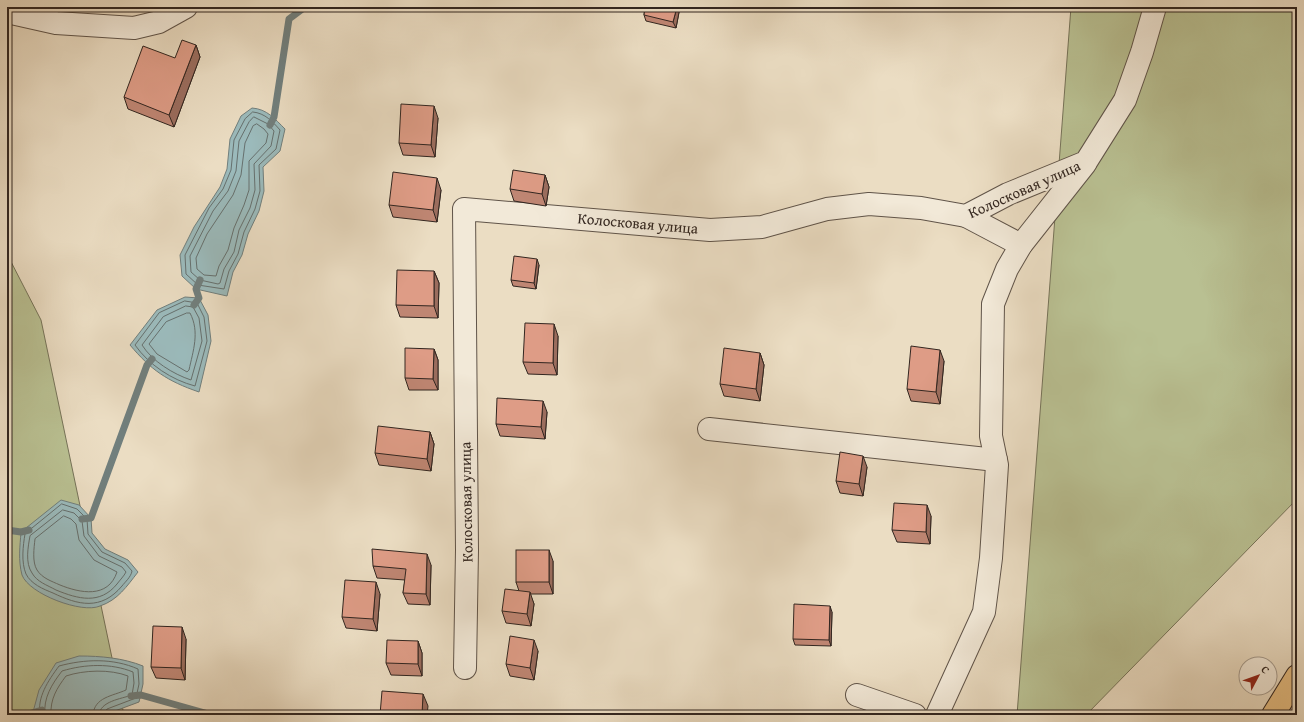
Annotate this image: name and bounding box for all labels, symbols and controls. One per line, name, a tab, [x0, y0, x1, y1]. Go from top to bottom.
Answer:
street label: Колосковая улица	[965, 154, 1084, 223]
street label: Колосковая улица	[577, 207, 700, 239]
street label: Колосковая улица	[454, 441, 478, 563]
north arrow	[1238, 656, 1278, 696]
text: С	[1257, 662, 1274, 677]

